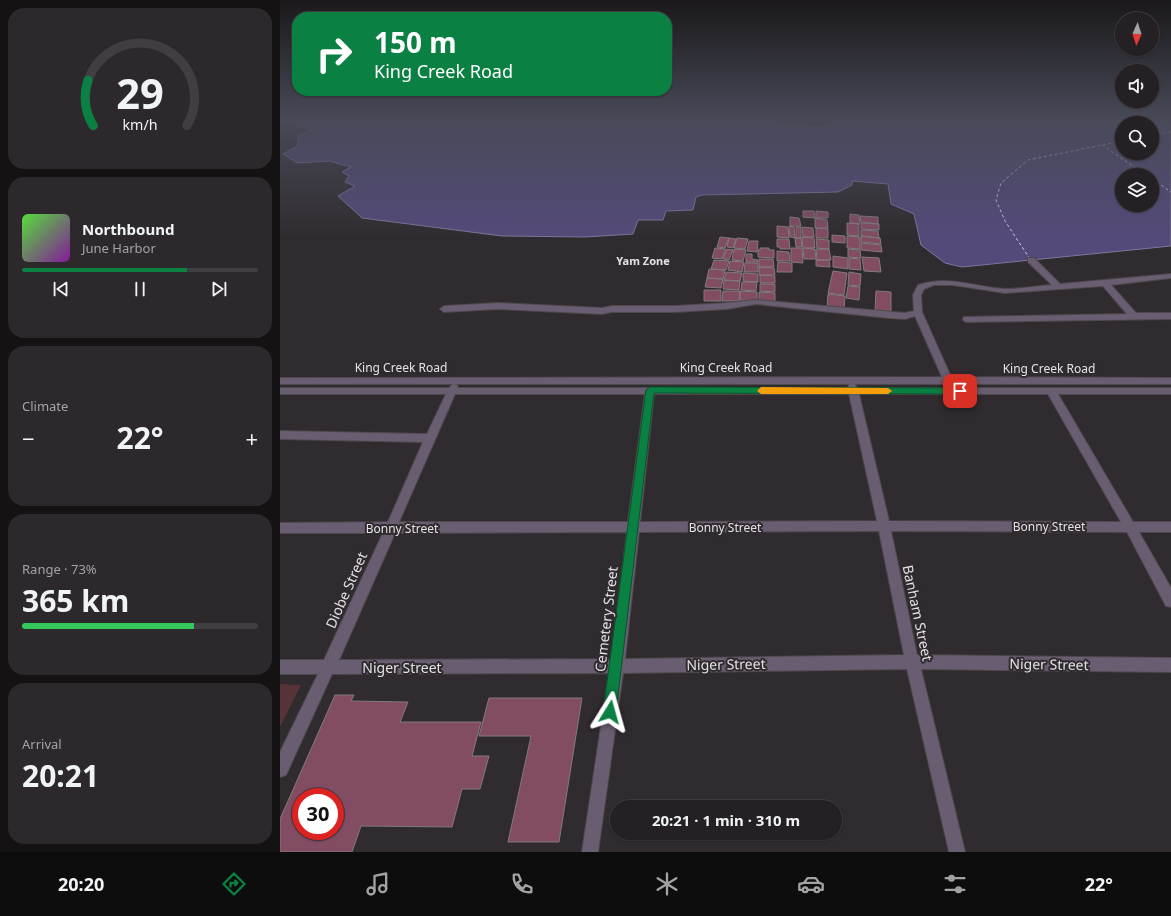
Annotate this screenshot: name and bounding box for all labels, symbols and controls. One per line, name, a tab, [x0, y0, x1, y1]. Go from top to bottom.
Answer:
north arrow	[1115, 12, 1159, 56]
map controls	[1115, 12, 1159, 212]
text: 150 m	[374, 23, 457, 61]
icon: right	[308, 28, 360, 80]
text: King Creek Road	[374, 59, 513, 83]
button: sound	[1115, 64, 1159, 108]
text: 29	[116, 65, 164, 121]
text: km/h	[122, 115, 158, 134]
button: search	[1115, 116, 1159, 160]
button: layers	[1115, 168, 1159, 212]
text: Northbound	[82, 219, 174, 239]
text: June Harbor	[82, 239, 156, 257]
district label: Yam Zone	[616, 253, 670, 268]
icon: previous	[50, 278, 72, 300]
icon: pause	[129, 278, 151, 300]
icon: next	[208, 278, 230, 300]
street label: King Creek Road	[355, 359, 447, 376]
street label: King Creek Road	[680, 359, 772, 376]
street label: King Creek Road	[1003, 360, 1095, 377]
pin	[943, 374, 977, 408]
icon: arrive	[949, 380, 971, 402]
text: Climate	[22, 397, 68, 415]
text: 22°	[116, 417, 164, 458]
text: −	[22, 423, 35, 453]
text: +	[245, 423, 258, 453]
street label: Bonny Street	[1013, 518, 1086, 535]
street label: Bonny Street	[689, 519, 762, 536]
street label: Bonny Street	[366, 520, 439, 537]
street label: Diobe Street	[321, 549, 371, 631]
text: Range · 73%	[22, 560, 97, 578]
street label: Banham Street	[899, 563, 937, 663]
street label: Cemetery Street	[590, 565, 622, 673]
text: 365 km	[22, 580, 129, 621]
street label: Niger Street	[686, 654, 766, 674]
street label: Niger Street	[1009, 654, 1089, 674]
street label: Niger Street	[362, 658, 442, 677]
position arrow	[589, 691, 631, 733]
text: Arrival	[22, 735, 62, 753]
text: 20:21	[22, 755, 99, 796]
speed limit sign: 30	[292, 788, 344, 840]
text: 20:21 · 1 min · 310 m	[652, 810, 800, 830]
icon: directions	[220, 870, 248, 898]
icon: music	[364, 870, 392, 898]
icon: phone	[508, 870, 536, 898]
icon: climate	[653, 870, 681, 898]
icon: car	[797, 870, 825, 898]
icon: filters	[941, 870, 969, 898]
text: 20:20	[58, 872, 104, 896]
text: 22°	[1085, 872, 1113, 896]

